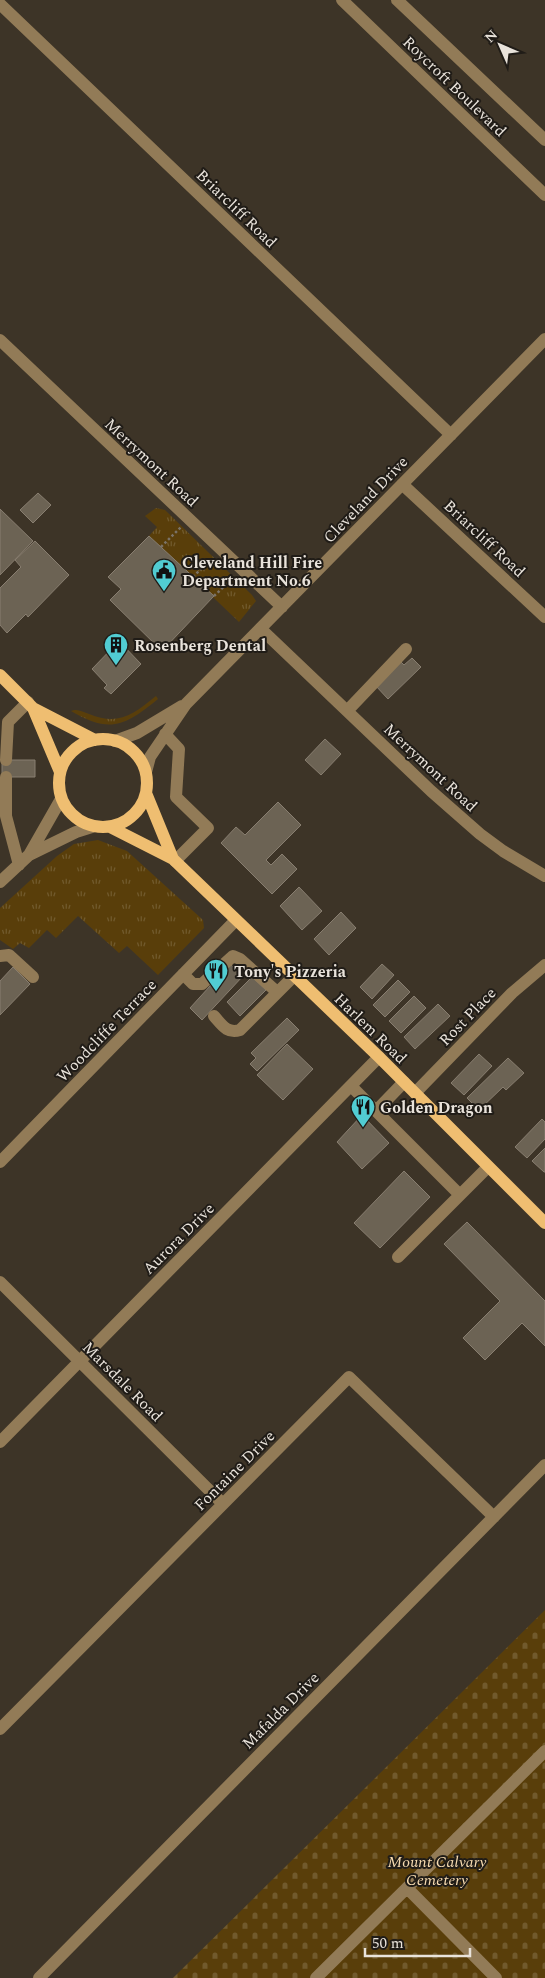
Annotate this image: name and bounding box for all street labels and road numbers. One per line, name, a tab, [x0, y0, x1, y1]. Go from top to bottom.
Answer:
street label: Roycroft Boulevard	[397, 31, 512, 143]
street label: Briarcliff Road	[190, 164, 282, 254]
street label: Merrymont Road	[99, 413, 204, 513]
street label: Cleveland Drive	[318, 451, 414, 549]
street label: Briarcliff Road	[438, 494, 531, 583]
street label: Merrymont Road	[378, 718, 483, 818]
street label: Woodcliffe Terrace	[51, 974, 162, 1088]
street label: Rost Place	[433, 982, 502, 1052]
street label: Harlem Road	[328, 988, 412, 1070]
street label: Aurora Drive	[137, 1197, 220, 1280]
street label: Marsdale Road	[76, 1336, 168, 1428]
street label: Fontaine Drive	[189, 1425, 281, 1517]
street label: Mafalda Drive	[237, 1667, 325, 1755]

